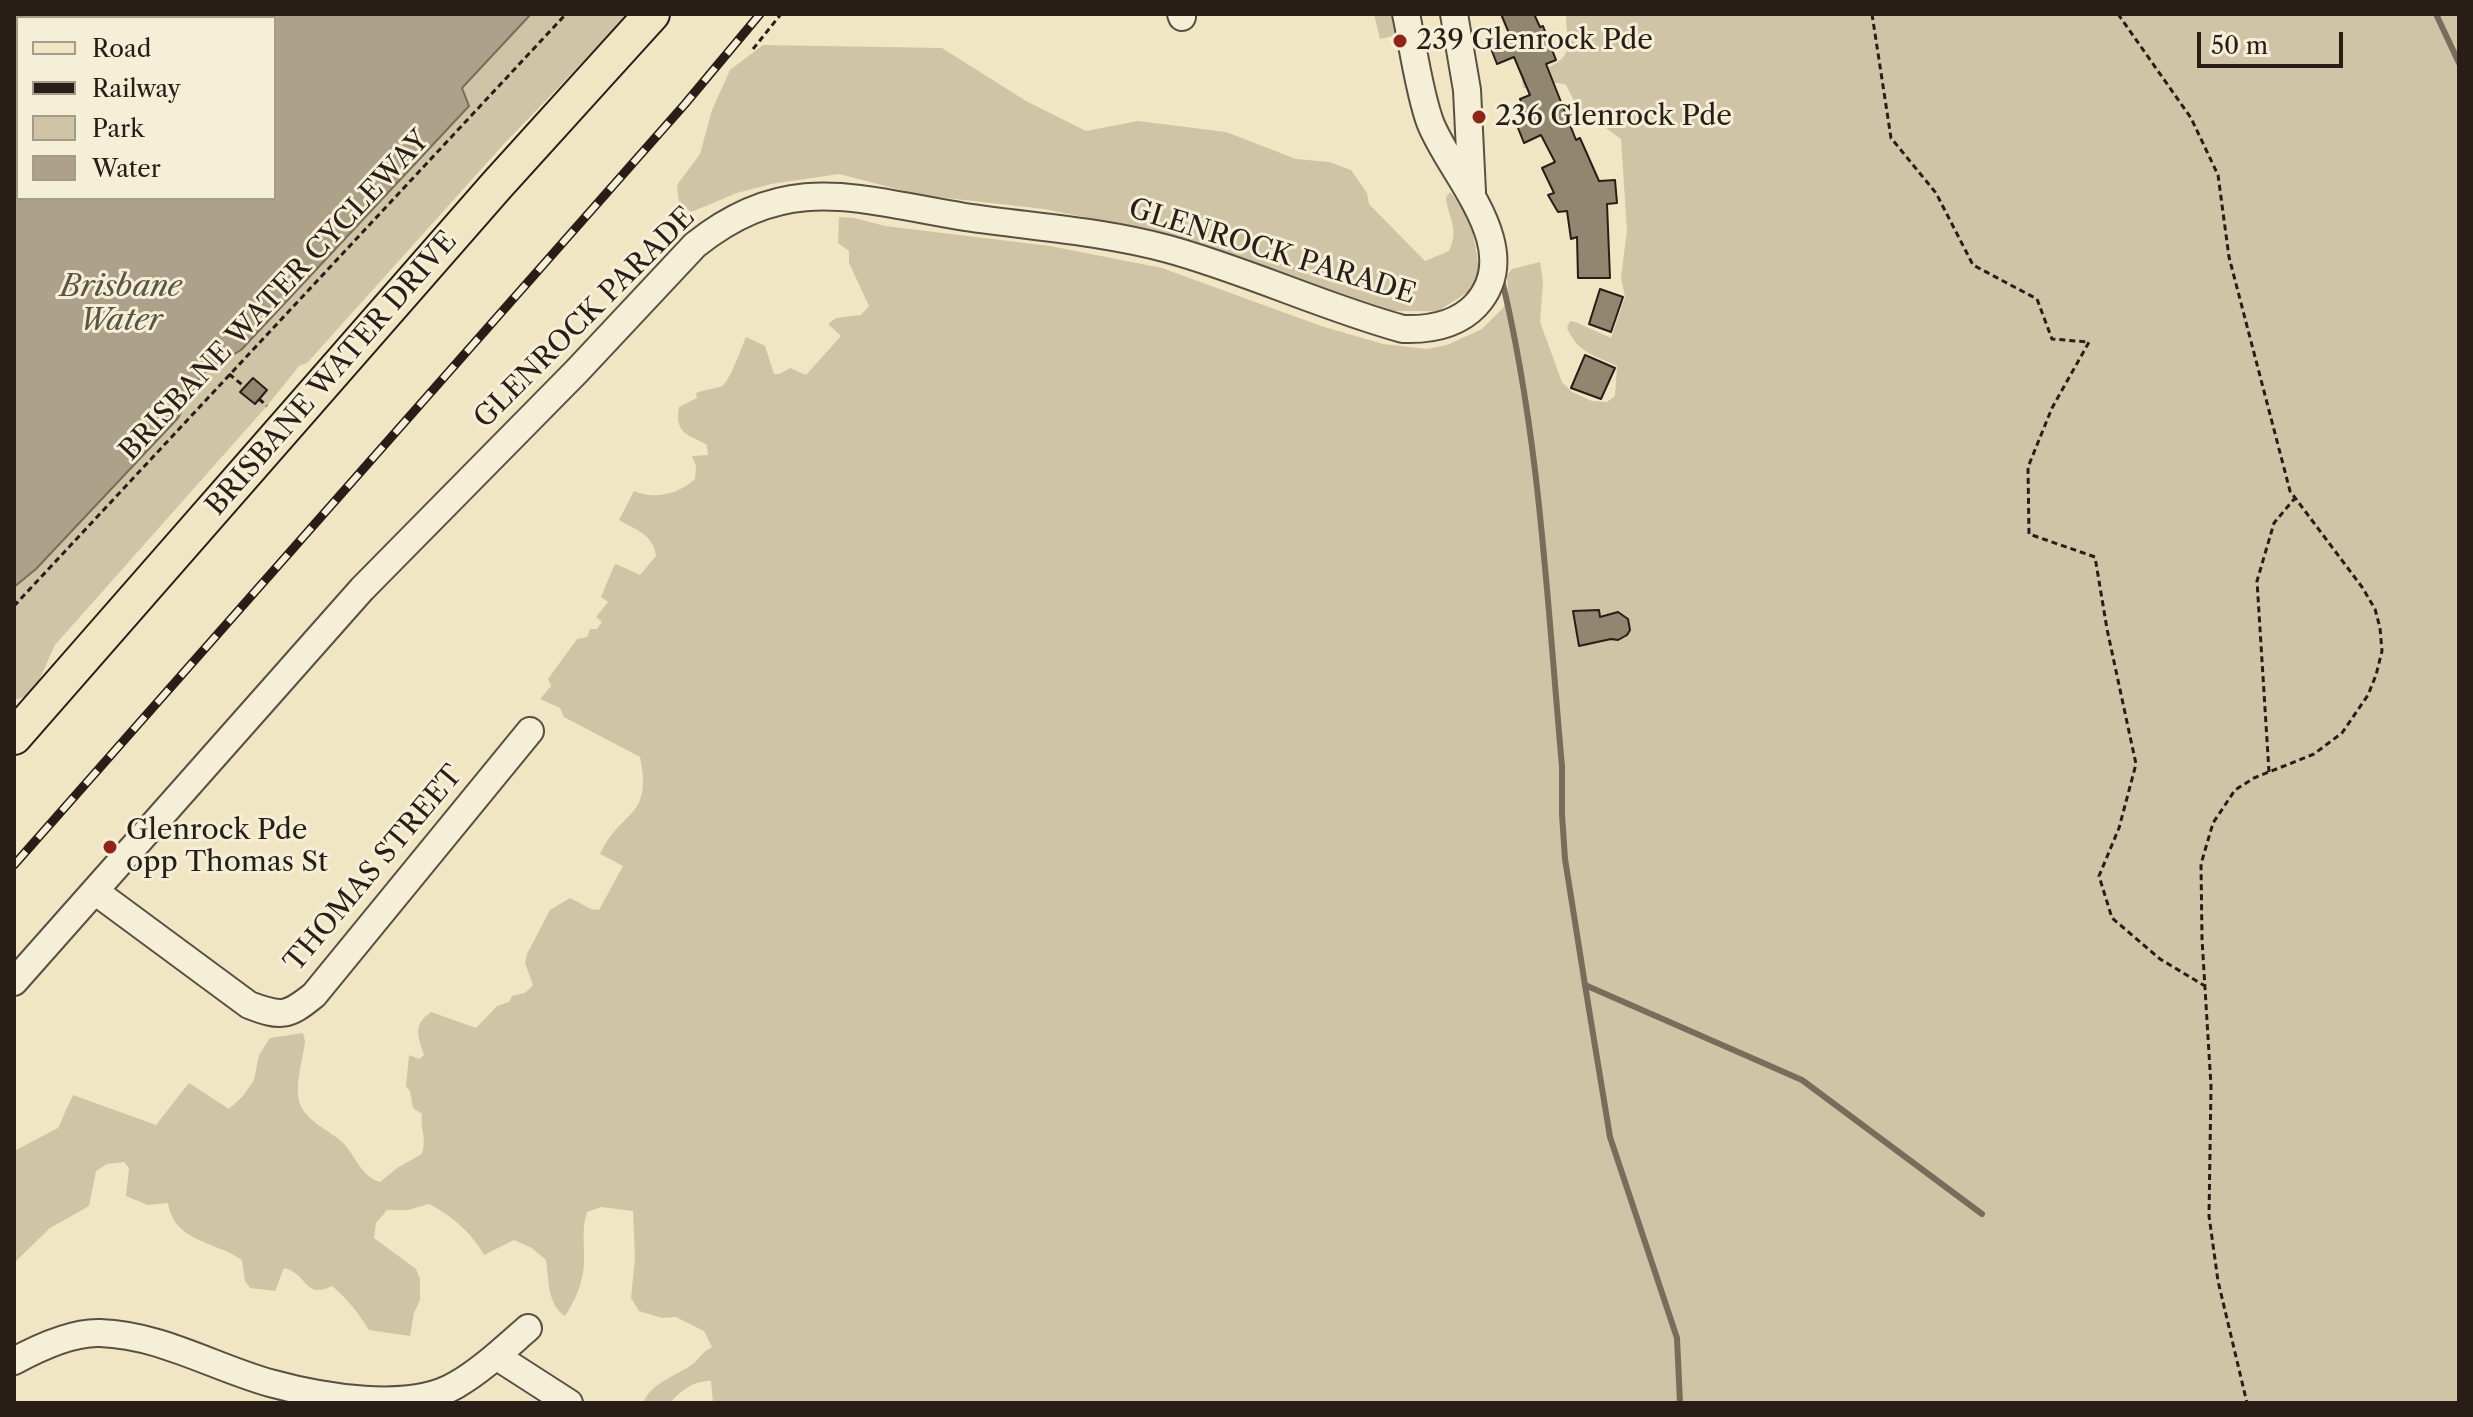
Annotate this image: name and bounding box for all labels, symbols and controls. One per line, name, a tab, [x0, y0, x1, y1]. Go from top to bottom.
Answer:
legend	[16, 16, 276, 200]
scale bar	[2201, 16, 2347, 66]
place label: 239 Glenrock Pde	[1416, 24, 1653, 58]
text: 50 m	[2211, 31, 2268, 60]
marker: 239 Glenrock Pde	[1391, 32, 1409, 50]
text: Road	[92, 34, 151, 63]
text: Railway	[92, 74, 181, 103]
place label: 236 Glenrock Pde	[1495, 100, 1732, 134]
marker: 236 Glenrock Pde	[1470, 108, 1488, 126]
text: Park	[92, 114, 144, 143]
street label: BRISBANE WATER CYCLEWAY	[113, 124, 437, 468]
text: Water	[92, 154, 161, 183]
street label: GLENROCK PARADE	[1124, 192, 1420, 312]
street label: GLENROCK PARADE	[468, 201, 702, 435]
street label: BRISBANE WATER DRIVE	[200, 225, 464, 523]
water label: Brisbane Water	[60, 269, 182, 340]
street label: THOMAS STREET	[278, 759, 470, 979]
place label: Glenrock Pde opp Thomas St	[126, 814, 328, 880]
marker: Glenrock Pde opp Thomas St	[101, 838, 119, 856]

